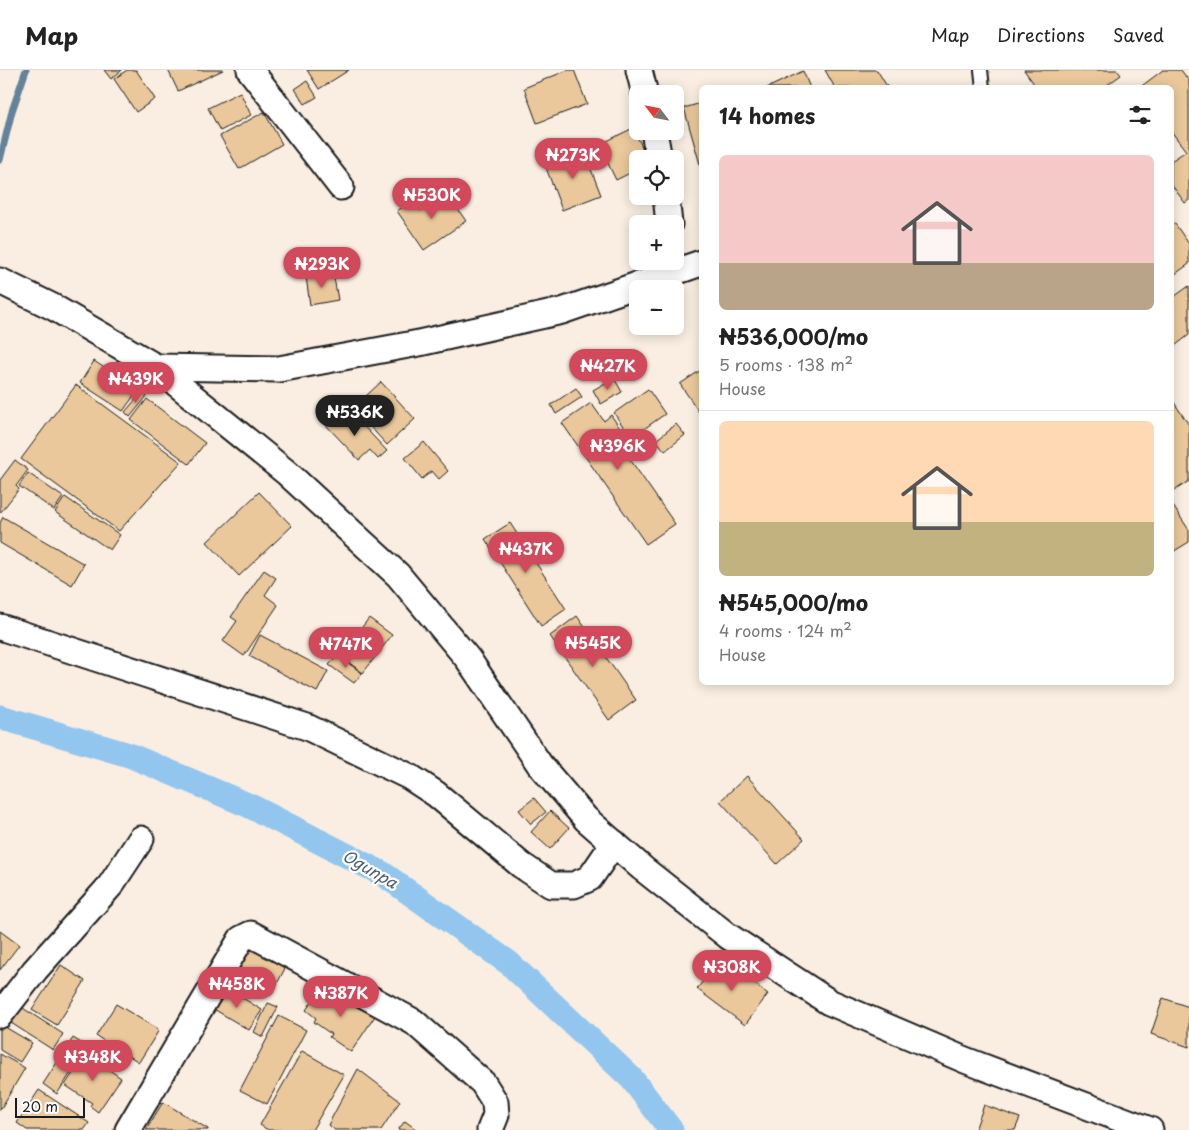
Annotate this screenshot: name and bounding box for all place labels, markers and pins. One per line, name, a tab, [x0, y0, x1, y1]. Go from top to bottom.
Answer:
pin: ₦273K	[538, 138, 608, 180]
pin: ₦530K	[397, 178, 467, 220]
pin: ₦293K	[287, 246, 357, 289]
pin: ₦427K	[573, 348, 643, 391]
pin: ₦439K	[101, 362, 171, 404]
pin: ₦536K	[320, 394, 390, 437]
pin: ₦396K	[583, 428, 653, 471]
pin: ₦437K	[491, 532, 561, 574]
pin: ₦747K	[311, 626, 381, 669]
pin: ₦545K	[558, 626, 628, 668]
pin: ₦308K	[697, 950, 767, 992]
pin: ₦458K	[202, 966, 272, 1009]
pin: ₦387K	[306, 976, 376, 1018]
pin: ₦348K	[58, 1040, 128, 1082]

